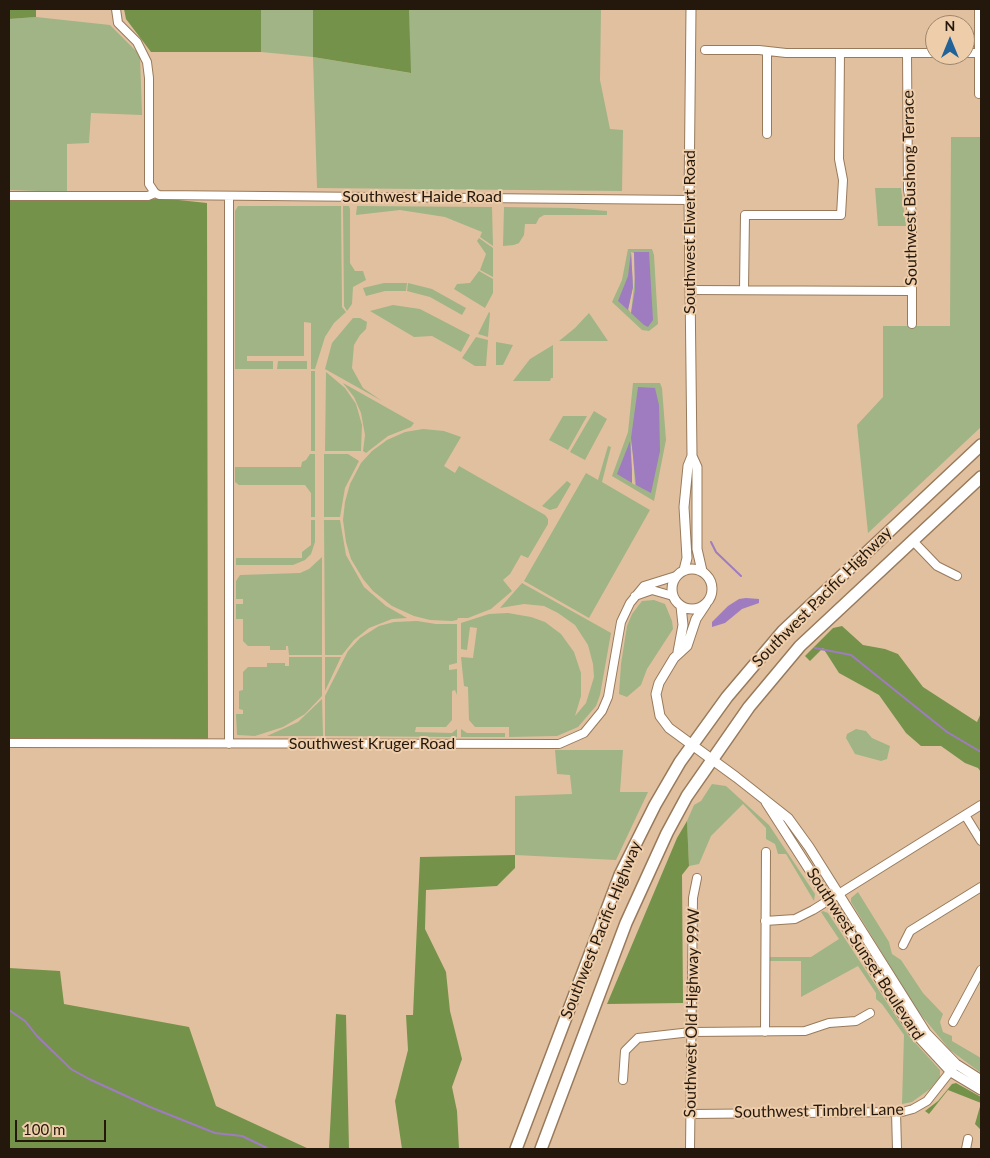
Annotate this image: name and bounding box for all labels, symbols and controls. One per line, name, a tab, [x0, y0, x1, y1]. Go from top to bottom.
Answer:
north arrow	[925, 15, 975, 65]
text: N	[945, 17, 955, 34]
street label: Southwest Bushong Terrace	[899, 90, 921, 286]
street label: Southwest Elwert Road	[680, 150, 700, 314]
street label: Southwest Haide Road	[342, 187, 502, 207]
street label: Southwest Pacific Highway	[748, 523, 896, 671]
street label: Southwest Kruger Road	[289, 734, 455, 754]
street label: Southwest Pacific Highway	[556, 838, 646, 1022]
street label: Southwest Sunset Boulevard	[802, 864, 928, 1044]
street label: Southwest Old Highway 99W	[681, 908, 703, 1118]
street label: Southwest Timbrel Lane	[734, 1100, 904, 1122]
scale bar	[18, 1110, 109, 1142]
text: 100 m	[23, 1120, 65, 1138]

